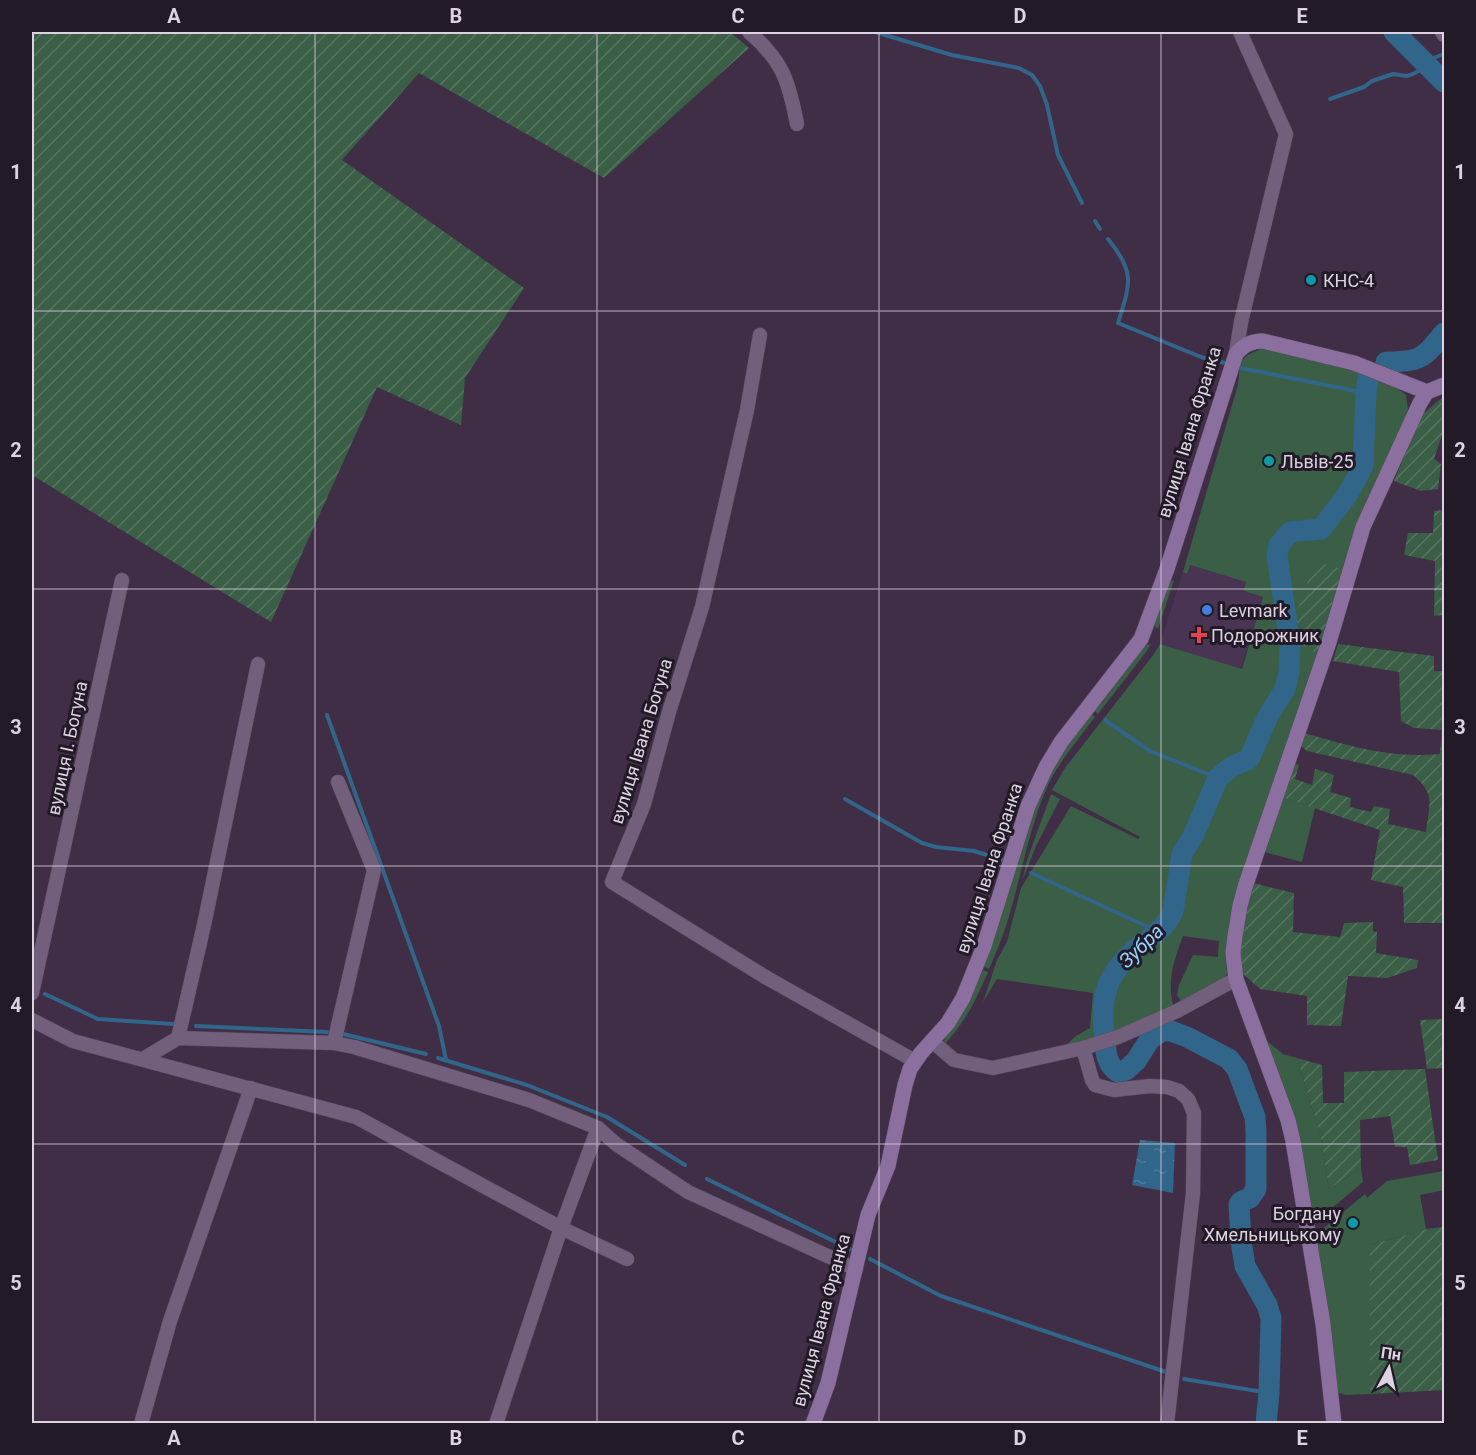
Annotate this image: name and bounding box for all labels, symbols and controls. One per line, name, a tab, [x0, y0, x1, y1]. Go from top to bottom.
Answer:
text: A	[167, 4, 181, 28]
text: B	[450, 4, 462, 28]
text: C	[731, 4, 745, 28]
text: D	[1014, 4, 1027, 28]
text: E	[1296, 4, 1308, 28]
text: 1	[10, 160, 22, 184]
text: 1	[1454, 160, 1466, 184]
place label: КНС-4	[1323, 270, 1374, 291]
marker: КНС-4	[1304, 273, 1318, 287]
street label: вулиця Івана Франка	[1153, 344, 1225, 520]
text: 2	[10, 438, 22, 462]
text: 2	[1454, 438, 1466, 462]
place label: Львів-25	[1281, 451, 1354, 472]
marker: Львів-25	[1262, 454, 1276, 468]
place label: Levmark	[1219, 600, 1289, 621]
marker: Levmark	[1200, 603, 1214, 617]
place label: Подорожник	[1211, 625, 1319, 646]
marker: Подорожник	[1192, 628, 1206, 642]
street label: вулиця Івана Богуна	[606, 656, 676, 826]
street label: вулиця І. Богуна	[43, 679, 91, 817]
text: 3	[10, 715, 22, 739]
text: 3	[1454, 715, 1466, 739]
street label: вулиця Івана Франка	[952, 780, 1026, 956]
water label: Зубра	[1114, 919, 1168, 973]
text: 4	[10, 993, 22, 1017]
text: 4	[1454, 993, 1466, 1017]
place label: Богдану Хмельницькому	[1204, 1203, 1341, 1245]
marker: Богдану Хмельницькому	[1346, 1216, 1360, 1230]
street label: вулиця Івана Франка	[788, 1232, 854, 1408]
text: 5	[10, 1271, 22, 1295]
text: 5	[1454, 1271, 1466, 1295]
north arrow	[1359, 1338, 1419, 1398]
text: Пн	[1380, 1343, 1402, 1364]
text: A	[167, 1426, 181, 1450]
text: B	[450, 1426, 462, 1450]
text: C	[731, 1426, 745, 1450]
text: D	[1014, 1426, 1027, 1450]
text: E	[1296, 1426, 1308, 1450]

